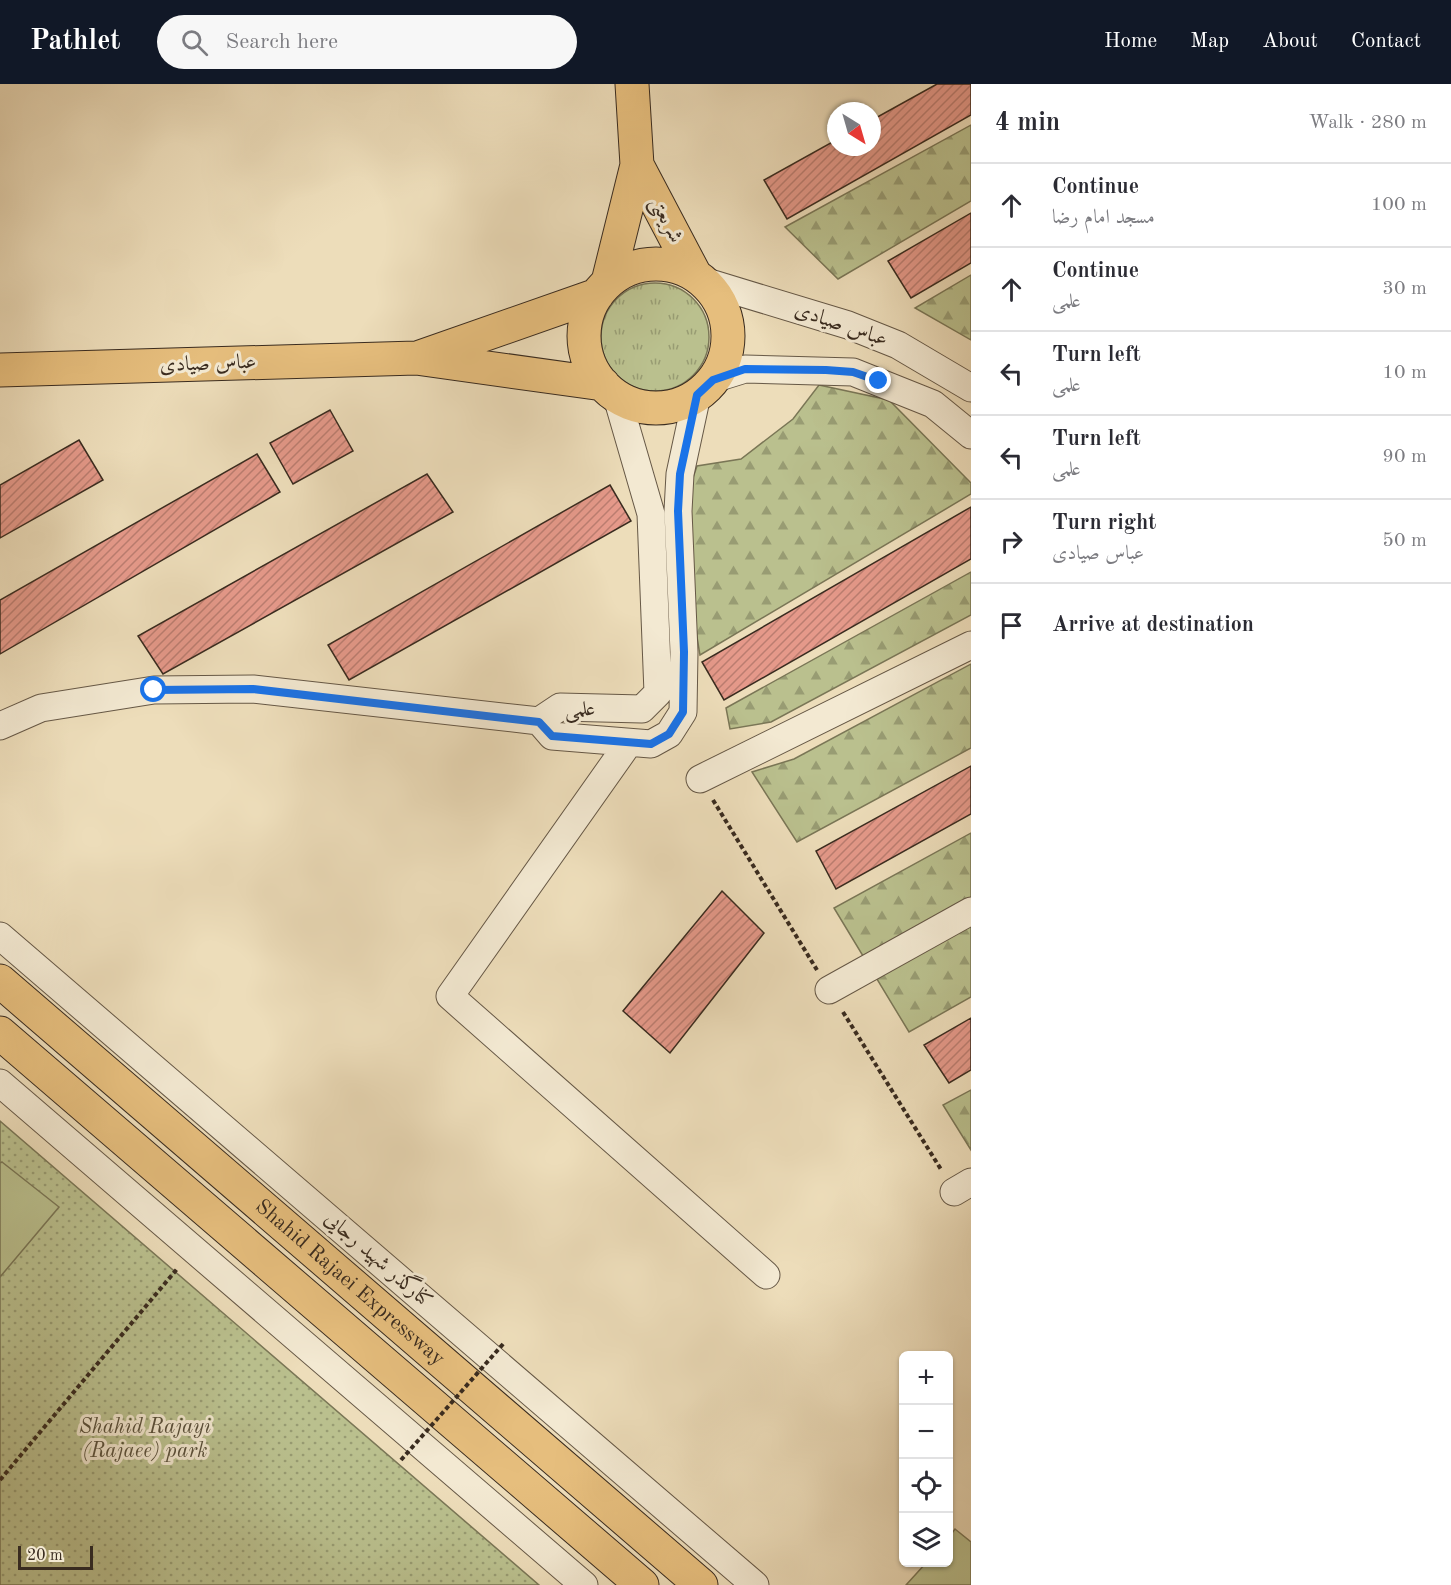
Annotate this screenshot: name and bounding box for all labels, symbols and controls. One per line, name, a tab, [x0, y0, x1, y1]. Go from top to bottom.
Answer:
search box	[157, 15, 577, 69]
icon: search	[178, 26, 211, 59]
text: Pathlet	[30, 28, 121, 56]
text: Search here	[226, 31, 338, 53]
text: Home	[1104, 31, 1157, 52]
text: Map	[1190, 31, 1229, 52]
text: About	[1262, 31, 1318, 52]
text: Contact	[1351, 31, 1421, 52]
north arrow	[827, 102, 881, 156]
text: 4 min	[995, 110, 1060, 136]
text: Walk · 280 m	[1308, 113, 1427, 133]
text: Continue	[1052, 176, 1139, 198]
icon: ahead	[995, 189, 1028, 222]
street label: شریعتی	[643, 194, 687, 248]
text: 100 m	[1371, 195, 1427, 215]
text: مسجد امام رضا	[1052, 208, 1155, 228]
text: Continue	[1052, 260, 1139, 282]
icon: ahead	[995, 273, 1028, 306]
text: 30 m	[1382, 279, 1427, 299]
text: علمی	[1052, 292, 1081, 312]
street label: عباس صیادی	[792, 299, 890, 352]
text: Turn left	[1052, 344, 1141, 366]
street label: عباس صیادی	[159, 352, 257, 377]
icon: left	[995, 357, 1028, 390]
text: 10 m	[1382, 363, 1427, 383]
route end	[865, 367, 891, 393]
text: علمی	[1052, 376, 1081, 396]
text: Turn left	[1052, 428, 1141, 450]
icon: left	[995, 441, 1028, 474]
text: 90 m	[1382, 447, 1427, 467]
text: علمی	[1052, 460, 1081, 480]
text: Turn right	[1052, 512, 1156, 534]
icon: right	[995, 525, 1028, 558]
text: 50 m	[1382, 531, 1427, 551]
text: عباس صیادی	[1052, 544, 1144, 564]
icon: arrive	[995, 609, 1028, 642]
text: Arrive at destination	[1052, 614, 1254, 636]
route start	[140, 676, 166, 702]
street label: علمی	[564, 699, 596, 723]
street label: Shahid Rajaei Expressway	[251, 1196, 449, 1370]
street label: کنارگذر شهید رجایی	[319, 1203, 440, 1314]
map controls	[899, 1351, 953, 1567]
button: +	[899, 1351, 953, 1405]
button: −	[899, 1405, 953, 1459]
park label: Shahid Rajayi (Rajaee) park	[79, 1417, 211, 1462]
button: locate	[899, 1459, 953, 1513]
button: layers	[899, 1513, 953, 1567]
scale bar	[18, 1543, 93, 1570]
text: 20 m	[27, 1548, 63, 1564]

